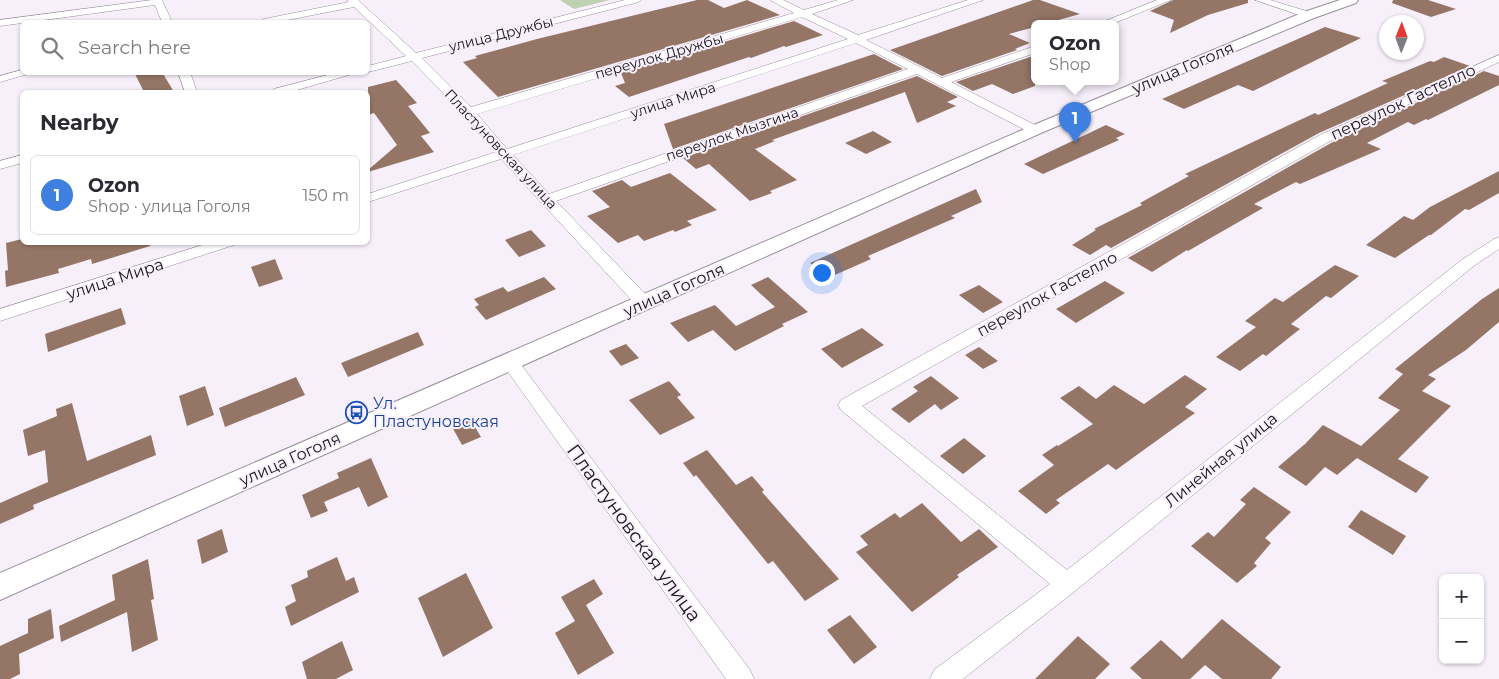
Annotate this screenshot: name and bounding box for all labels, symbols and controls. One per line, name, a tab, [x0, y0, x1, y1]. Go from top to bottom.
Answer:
street label: улица Дружбы	[446, 12, 555, 56]
north arrow	[1379, 15, 1424, 60]
search box	[20, 20, 370, 75]
popup	[1031, 20, 1119, 85]
street label: переулок Дружбы	[593, 29, 725, 83]
text: Ozon	[1049, 32, 1101, 55]
icon: search	[38, 34, 66, 62]
text: Search here	[78, 36, 191, 59]
street label: улица Гоголя	[1128, 38, 1237, 98]
text: Shop	[1049, 55, 1091, 74]
street label: переулок Гастелло	[1327, 60, 1479, 144]
street label: улица Мира	[627, 78, 718, 122]
street label: Пластуновская улица	[441, 85, 561, 213]
pin: 1	[1059, 102, 1091, 143]
street label: переулок Мызгина	[663, 103, 801, 165]
text: Nearby	[40, 110, 119, 135]
text: Ozon	[88, 174, 140, 197]
text: 1	[54, 186, 60, 205]
text: 150 m	[302, 186, 349, 205]
text: Shop · улица Гоголя	[88, 197, 251, 216]
street label: переулок Гастелло	[973, 247, 1121, 341]
street label: улица Мира	[63, 254, 166, 304]
street label: улица Гоголя	[620, 259, 728, 321]
your location	[809, 260, 835, 286]
place label: Ул. Пластуновская	[373, 394, 499, 431]
bus stop icon: Ул. Пластуновская	[345, 400, 369, 424]
street label: Линейная улица	[1161, 409, 1281, 511]
street label: улица Гоголя	[236, 428, 344, 490]
street label: Пластуновская улица	[562, 440, 706, 626]
map controls	[1439, 574, 1484, 664]
button: +	[1439, 574, 1484, 619]
button: −	[1439, 619, 1484, 664]

